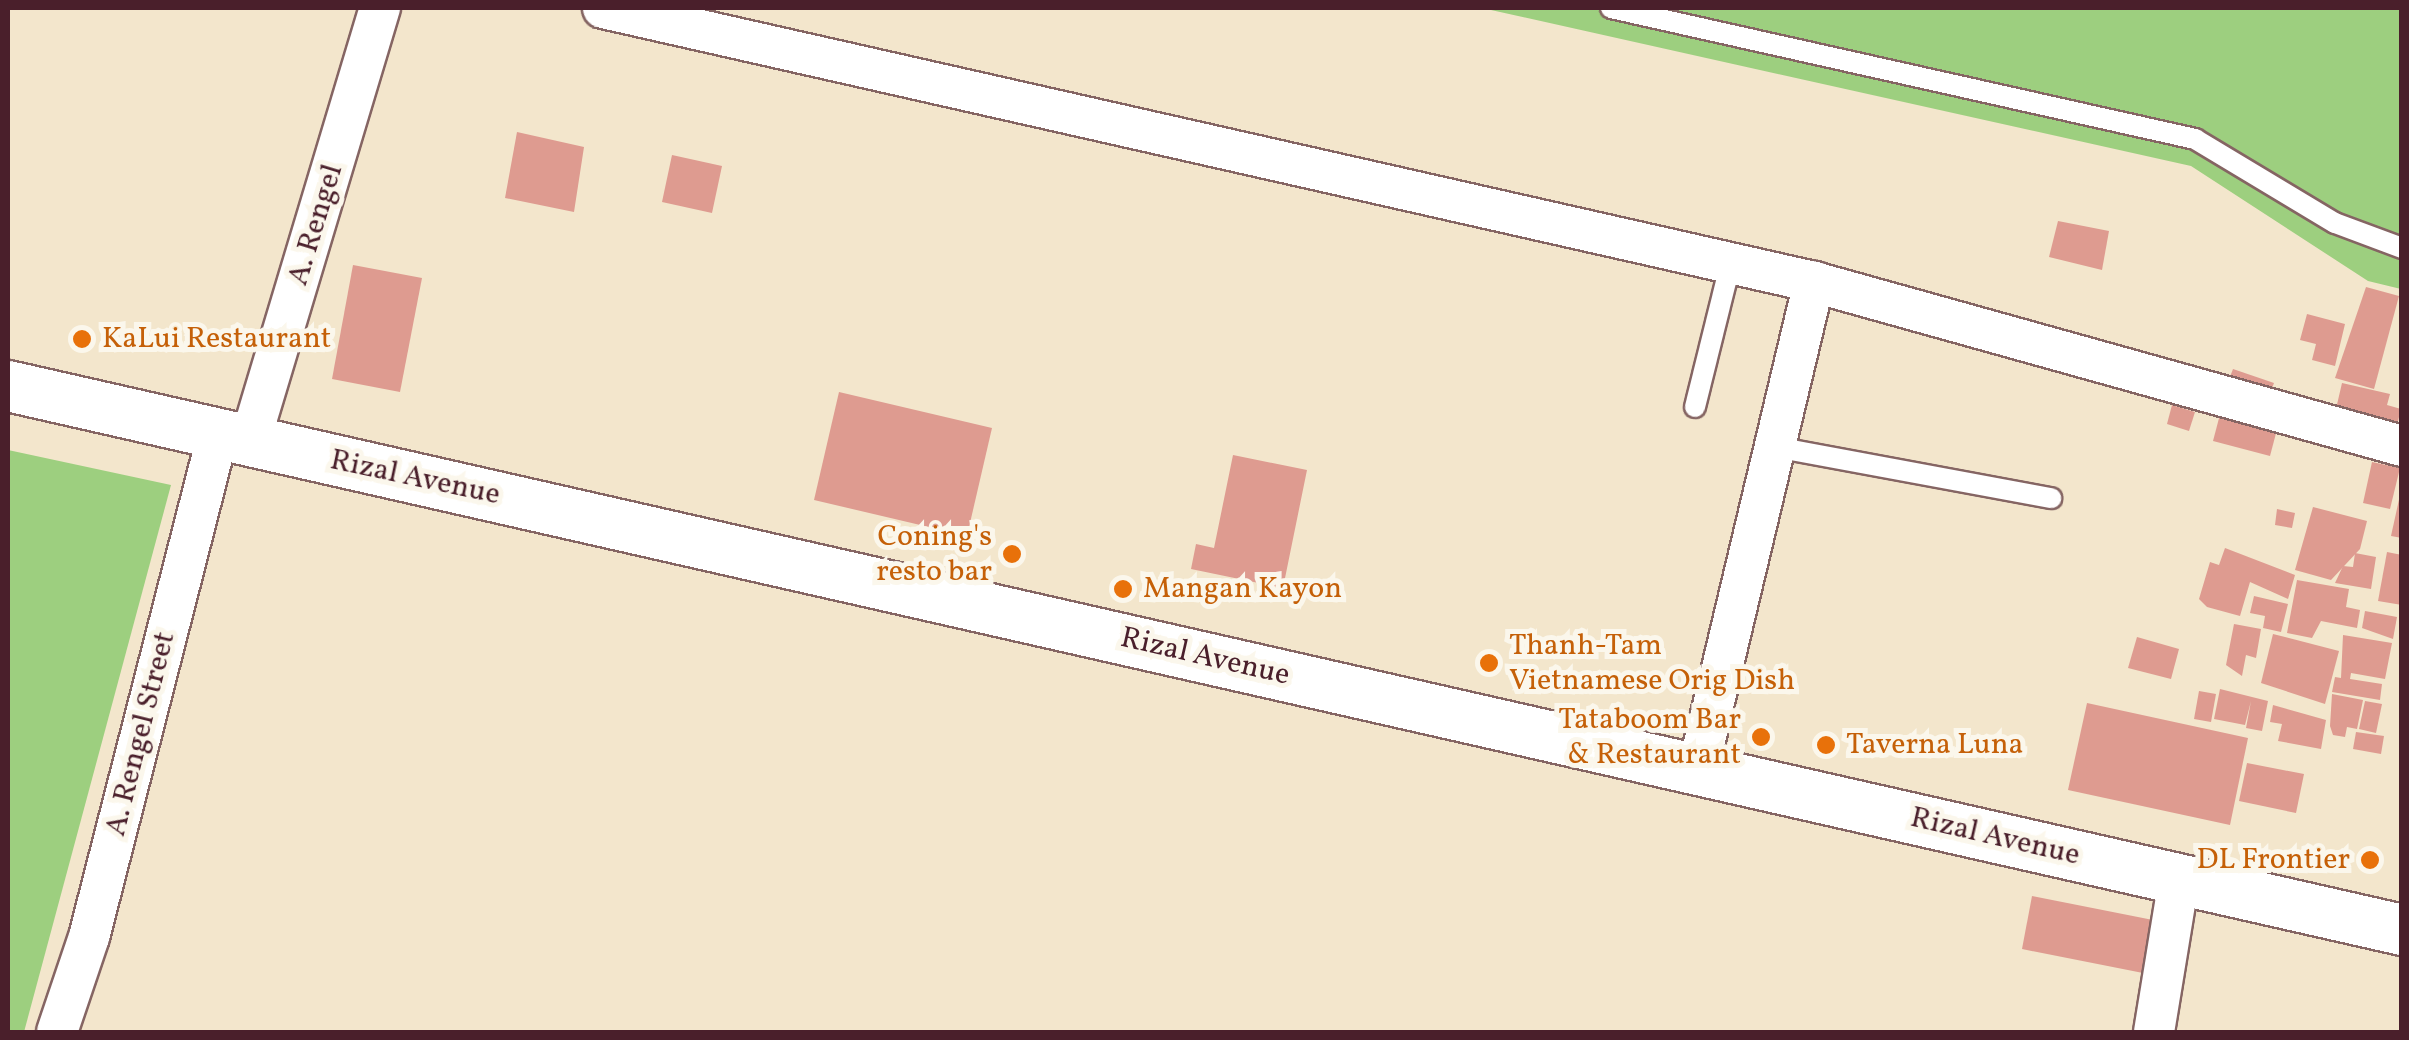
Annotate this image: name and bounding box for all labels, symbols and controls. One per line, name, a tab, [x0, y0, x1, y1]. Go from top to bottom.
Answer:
street label: A. Rengel	[281, 160, 351, 290]
place label: KaLui Restaurant	[102, 321, 331, 357]
marker: KaLui Restaurant	[71, 328, 93, 350]
street label: Rizal Avenue	[327, 442, 503, 514]
place label: Coning's resto bar	[876, 519, 992, 590]
marker: Coning's resto bar	[1001, 543, 1023, 565]
place label: Mangan Kayon	[1143, 571, 1342, 607]
marker: Mangan Kayon	[1112, 578, 1134, 600]
street label: Rizal Avenue	[1117, 620, 1293, 694]
street label: A. Rengel Street	[98, 628, 184, 840]
place label: Thanh-Tam Vietnamese Orig Dish	[1509, 628, 1795, 698]
marker: Thanh-Tam Vietnamese Orig Dish	[1478, 652, 1500, 674]
place label: Tataboom Bar & Restaurant	[1558, 702, 1741, 772]
marker: Tataboom Bar & Restaurant	[1750, 726, 1772, 748]
place label: Taverna Luna	[1846, 727, 2024, 763]
marker: Taverna Luna	[1815, 734, 1837, 756]
street label: Rizal Avenue	[1907, 800, 2083, 874]
place label: DL Frontier	[2197, 842, 2350, 878]
marker: DL Frontier	[2359, 849, 2381, 871]

